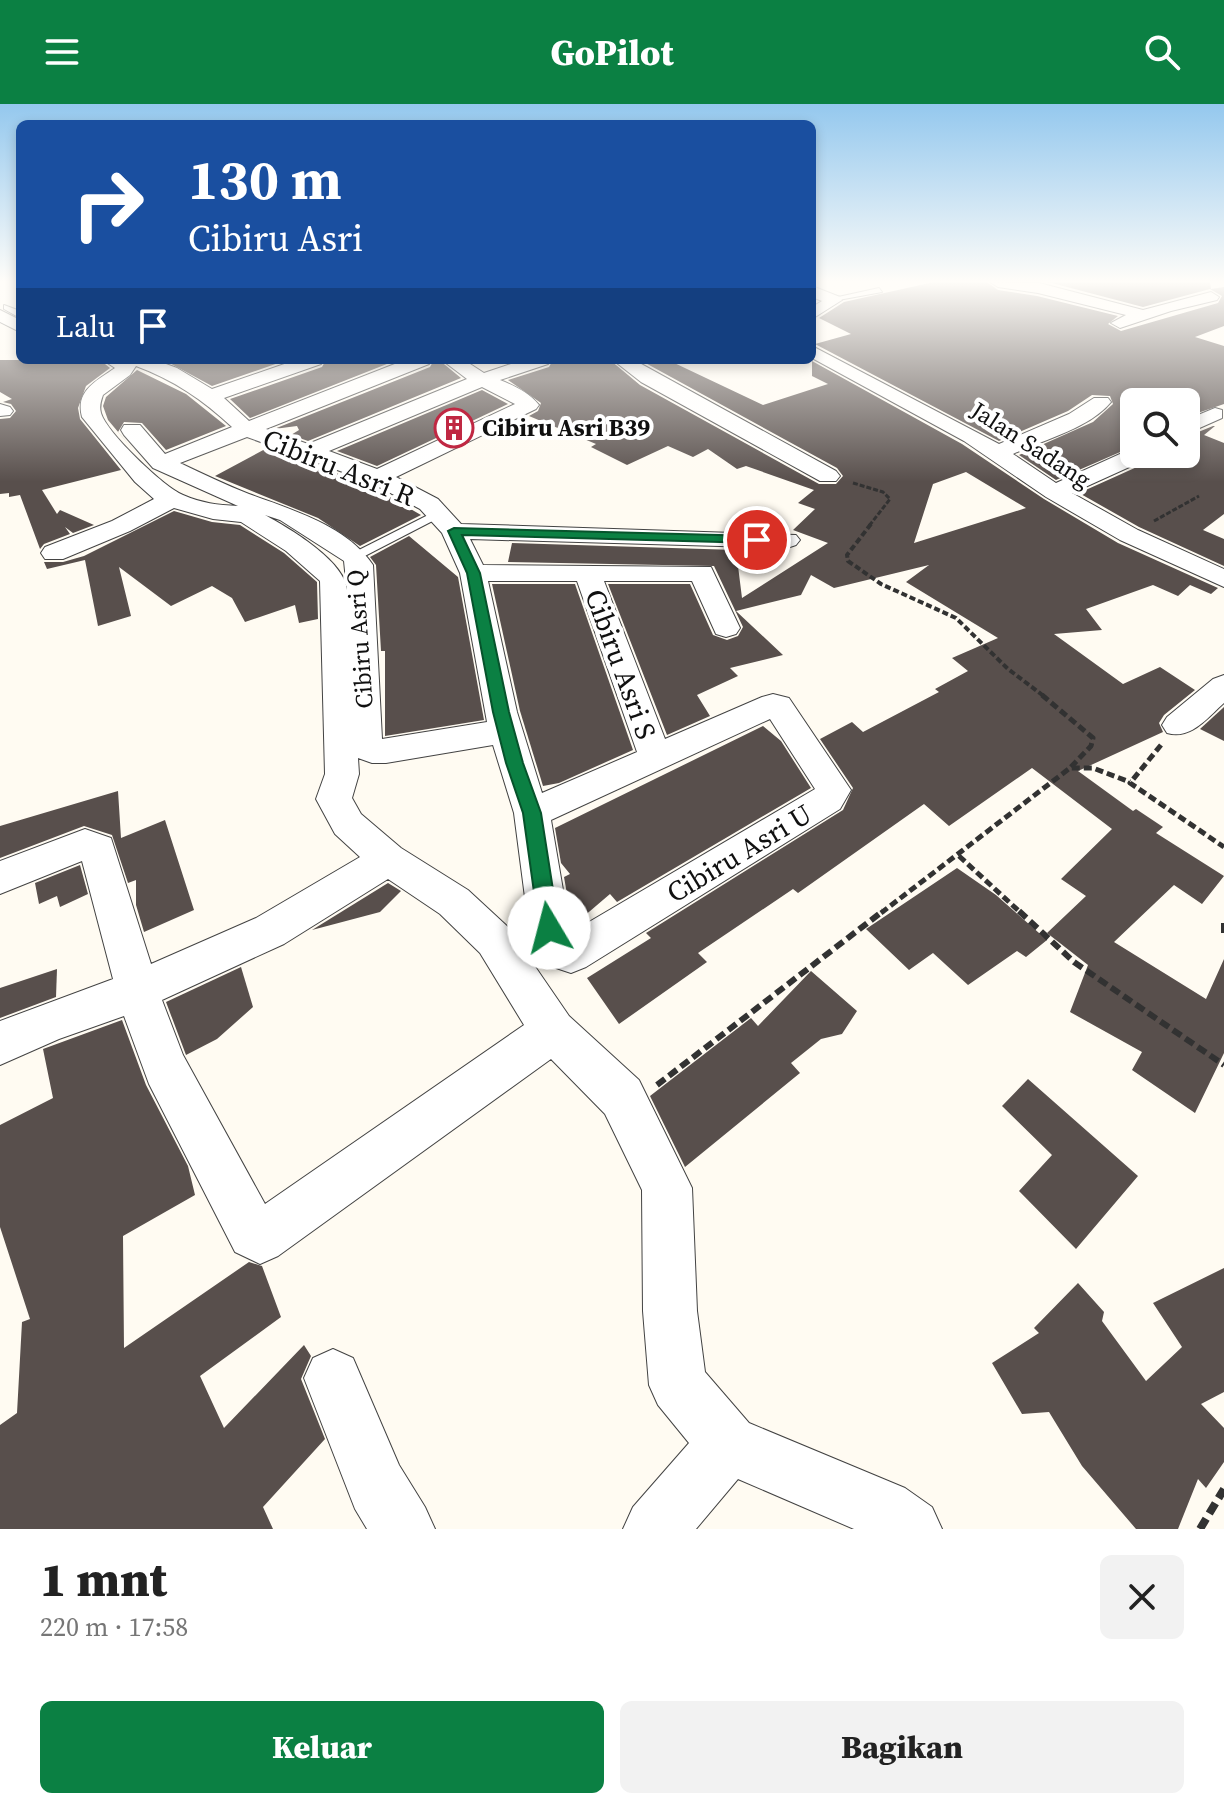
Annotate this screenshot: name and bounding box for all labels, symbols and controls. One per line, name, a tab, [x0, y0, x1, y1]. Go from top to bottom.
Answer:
text: GoPilot	[550, 28, 674, 77]
icon: menu	[40, 30, 84, 74]
icon: search	[1140, 30, 1184, 74]
text: 130 m	[188, 141, 342, 218]
icon: right	[56, 152, 160, 256]
text: Cibiru Asri	[188, 214, 363, 263]
icon: arrive	[131, 304, 175, 348]
text: Lalu	[56, 306, 115, 347]
map controls	[1120, 388, 1200, 468]
button: search	[1120, 388, 1200, 468]
street label: Jalan Sadang	[964, 393, 1098, 496]
building icon: Cibiru Asri B39	[433, 407, 475, 449]
place label: Cibiru Asri B39	[482, 411, 650, 444]
street label: Cibiru Asri R	[257, 419, 421, 515]
pin	[723, 506, 791, 574]
icon: arrive	[735, 518, 779, 562]
street label: Cibiru Asri Q	[338, 568, 381, 710]
street label: Cibiru Asri S	[576, 584, 666, 744]
street label: Cibiru Asri U	[659, 795, 819, 911]
position arrow	[507, 886, 591, 970]
text: 1 mnt	[40, 1546, 167, 1612]
button: close	[1100, 1555, 1184, 1639]
text: 220 m · 17:58	[40, 1609, 188, 1645]
button: Keluar	[40, 1701, 604, 1793]
button: Bagikan	[620, 1701, 1184, 1793]

